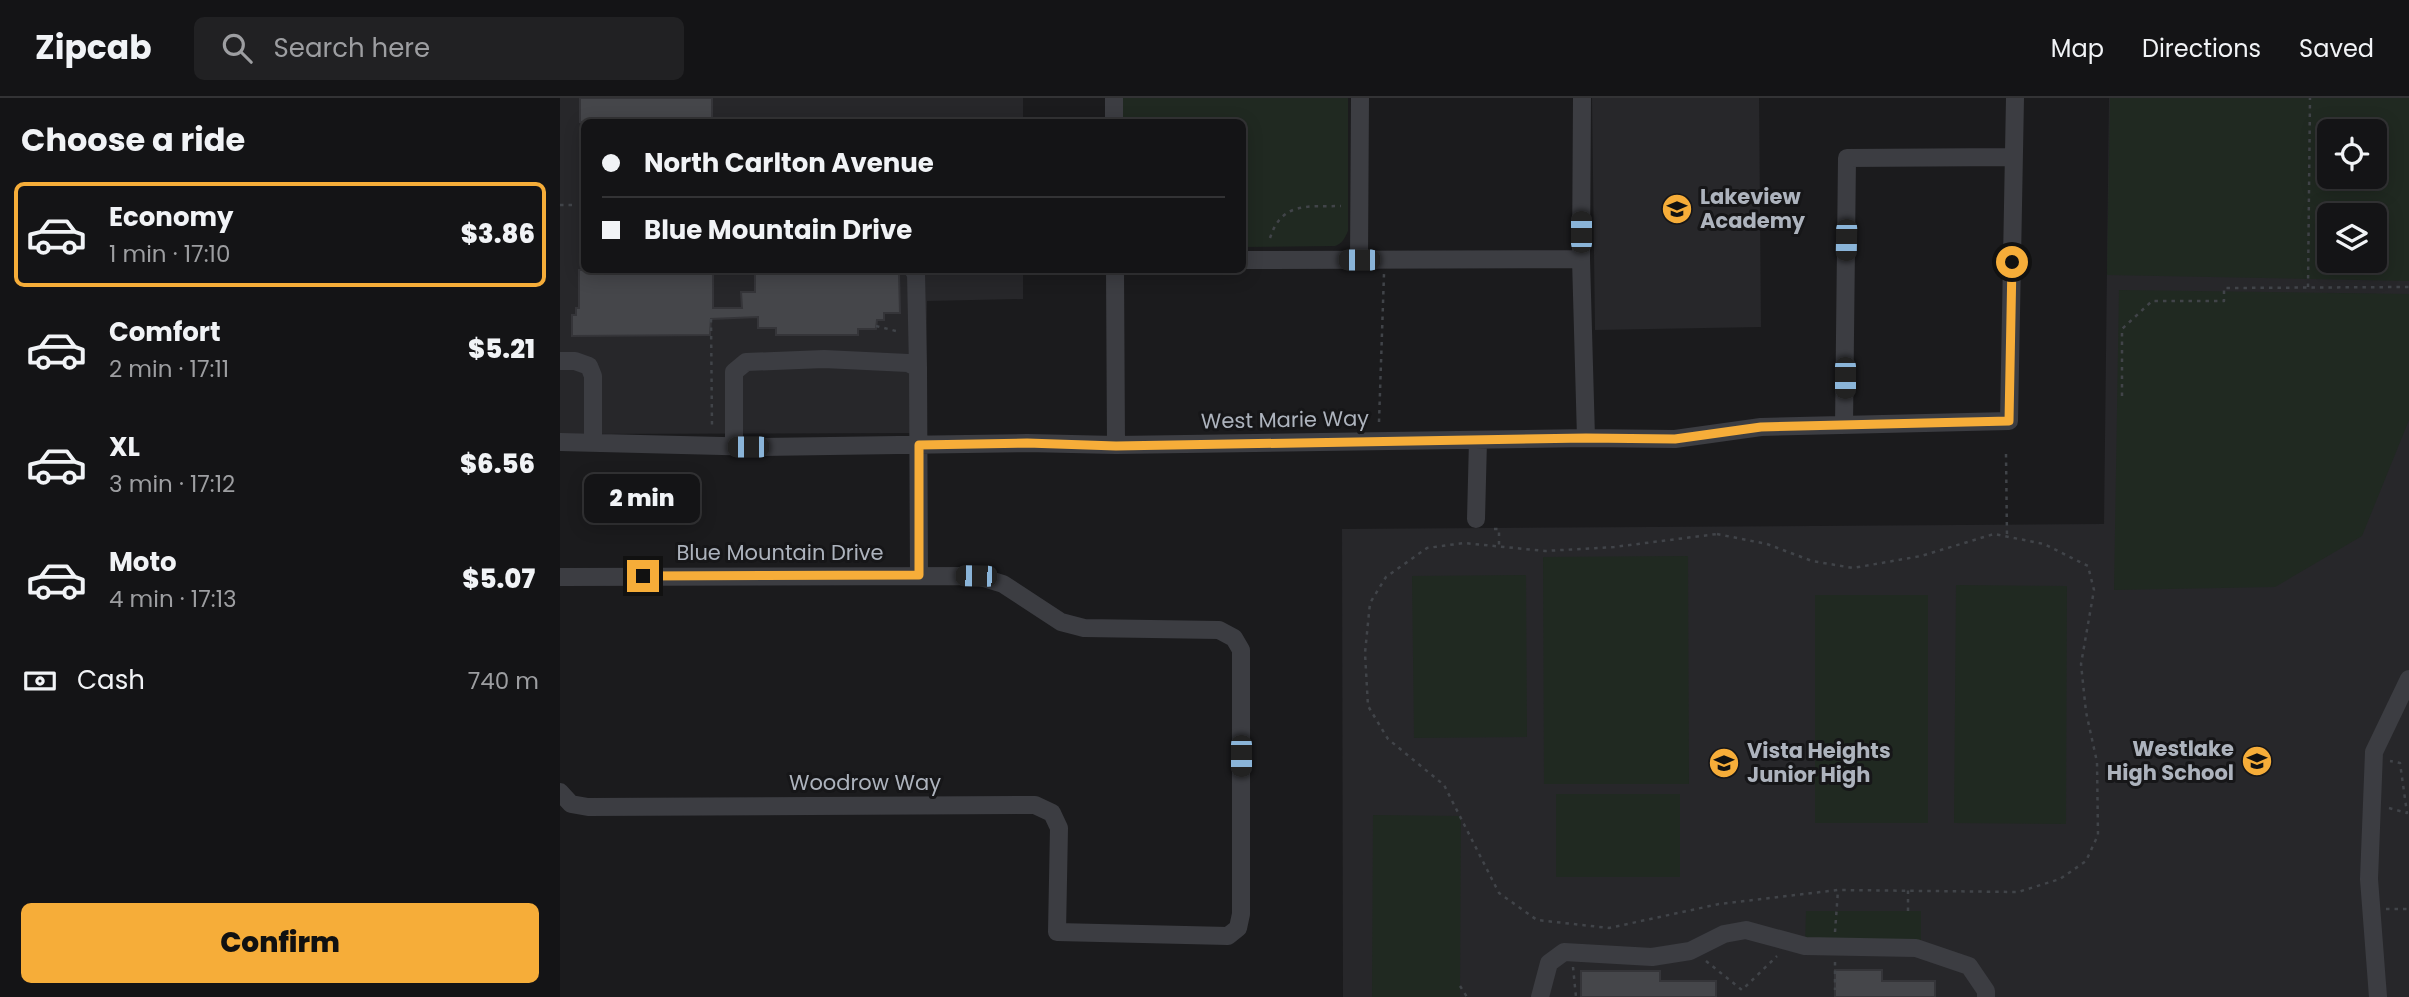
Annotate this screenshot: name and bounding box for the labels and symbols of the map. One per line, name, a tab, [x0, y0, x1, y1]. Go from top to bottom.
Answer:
place label: Lakeview Academy	[1700, 182, 1806, 235]
school or university icon: Lakeview Academy	[1660, 192, 1694, 226]
car	[1571, 211, 1592, 253]
car	[1836, 219, 1857, 261]
route start	[1996, 246, 2028, 278]
car	[1339, 250, 1381, 271]
car	[1835, 357, 1856, 399]
street label: West Marie Way	[1201, 404, 1369, 435]
car	[728, 437, 770, 458]
callout: 2 min	[585, 475, 701, 524]
street label: Blue Mountain Drive	[676, 538, 884, 567]
route end	[627, 560, 659, 592]
car	[955, 565, 998, 587]
place label: Westlake High School	[2107, 734, 2234, 787]
car	[1231, 735, 1252, 777]
place label: Vista Heights Junior High	[1747, 736, 1891, 789]
school or university icon: Westlake High School	[2240, 744, 2274, 778]
school or university icon: Vista Heights Junior High	[1707, 746, 1741, 780]
street label: Woodrow Way	[789, 768, 941, 797]

